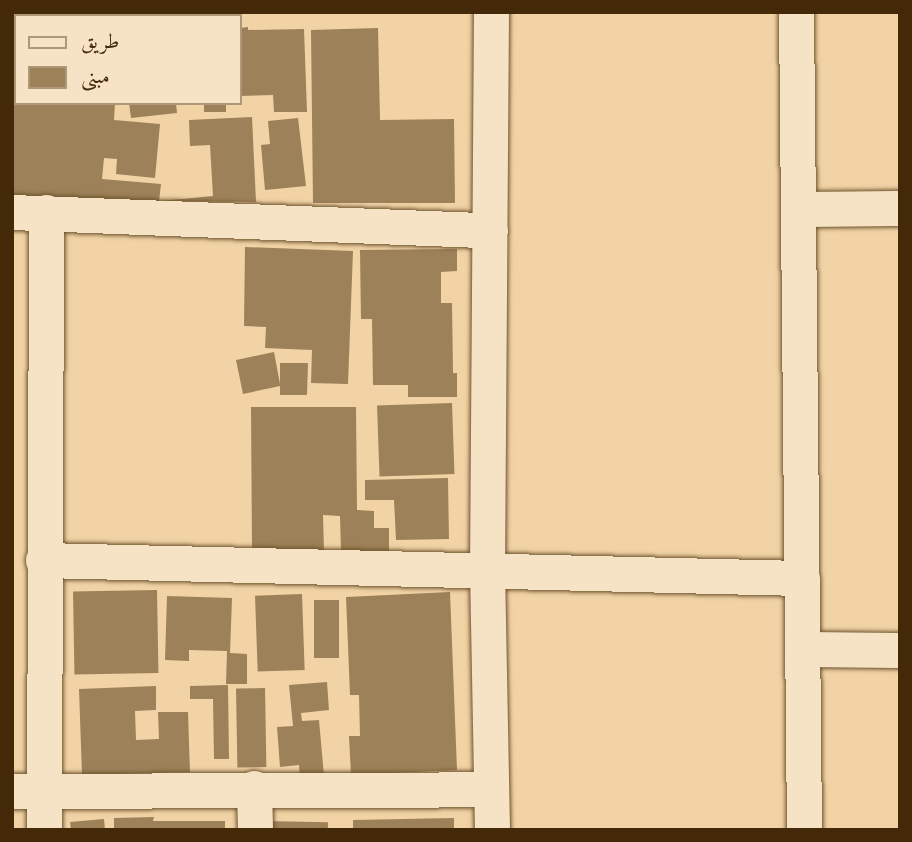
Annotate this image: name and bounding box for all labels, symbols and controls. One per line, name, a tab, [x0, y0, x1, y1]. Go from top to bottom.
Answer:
legend	[14, 14, 242, 105]
text: طريق	[81, 29, 119, 53]
text: مبنى	[81, 64, 110, 88]

